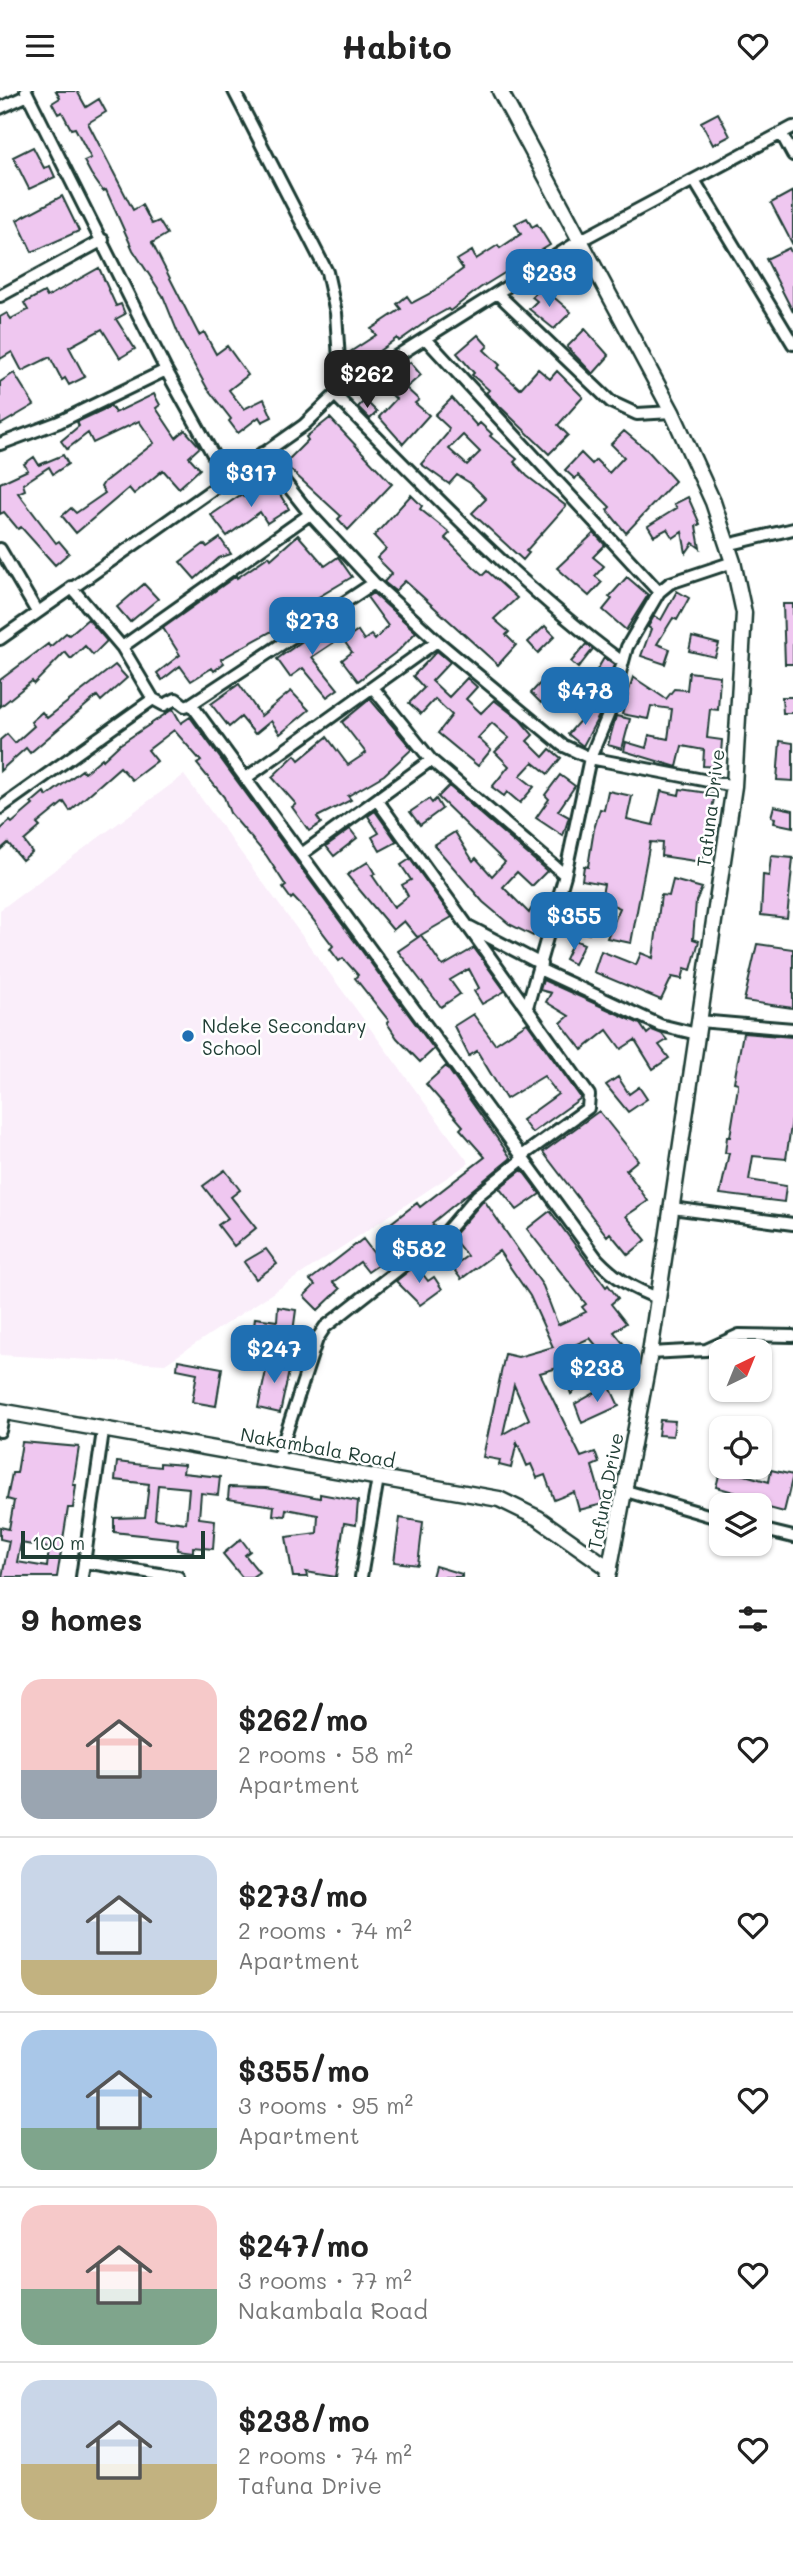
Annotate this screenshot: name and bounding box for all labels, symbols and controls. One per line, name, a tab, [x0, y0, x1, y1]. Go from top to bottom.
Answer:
text: Habito	[341, 25, 452, 67]
icon: menu	[21, 27, 59, 65]
icon: heart	[734, 27, 772, 65]
pin: $233	[508, 249, 590, 309]
text: $233	[522, 257, 576, 287]
pin: $262	[326, 351, 408, 410]
text: $262	[340, 358, 394, 388]
pin: $317	[210, 449, 292, 509]
text: $317	[225, 457, 277, 487]
pin: $273	[271, 597, 353, 657]
text: $273	[285, 605, 339, 635]
pin: $478	[544, 667, 626, 727]
text: $478	[557, 675, 613, 705]
street label: Tafuna Drive	[690, 747, 730, 869]
pin: $355	[533, 893, 615, 952]
text: $355	[547, 900, 601, 930]
place label: Ndeke Secondary School	[202, 1013, 367, 1060]
marker: Ndeke Secondary School	[180, 1028, 196, 1044]
pin: $582	[378, 1225, 460, 1285]
text: $582	[392, 1233, 446, 1263]
pin: $247	[233, 1325, 315, 1385]
text: $247	[247, 1333, 301, 1363]
north arrow	[709, 1339, 772, 1402]
map controls	[709, 1339, 772, 1556]
pin: $238	[556, 1345, 638, 1404]
text: $238	[569, 1352, 625, 1382]
button: locate	[709, 1416, 772, 1479]
street label: Nakambala Road	[239, 1421, 397, 1473]
street label: Tafuna Drive	[581, 1430, 629, 1552]
button: layers	[709, 1493, 772, 1556]
scale bar	[21, 1528, 205, 1560]
text: 100 m	[32, 1530, 85, 1555]
text: 9 homes	[21, 1599, 142, 1639]
icon: filters	[734, 1600, 772, 1638]
text: $262/mo	[238, 1699, 368, 1739]
icon: home	[77, 1707, 161, 1791]
icon: heart	[734, 1730, 772, 1768]
text: 2 rooms · 58 m²	[238, 1739, 413, 1769]
text: Apartment	[238, 1769, 360, 1799]
text: $273/mo	[238, 1875, 368, 1915]
icon: home	[77, 1883, 161, 1967]
icon: heart	[734, 1906, 772, 1944]
text: 2 rooms · 74 m²	[238, 1915, 412, 1945]
text: Apartment	[238, 1945, 360, 1975]
text: $355/mo	[238, 2050, 369, 2090]
icon: home	[77, 2058, 161, 2142]
icon: heart	[734, 2081, 772, 2119]
text: 3 rooms · 95 m²	[238, 2090, 413, 2120]
text: Apartment	[238, 2120, 360, 2150]
text: $247/mo	[238, 2225, 369, 2265]
icon: home	[77, 2233, 161, 2317]
icon: heart	[734, 2256, 772, 2294]
text: 3 rooms · 77 m²	[238, 2265, 412, 2295]
text: Nakambala Road	[238, 2295, 428, 2325]
text: $238/mo	[238, 2400, 369, 2440]
icon: home	[77, 2408, 161, 2492]
icon: heart	[734, 2431, 772, 2469]
text: 2 rooms · 74 m²	[238, 2440, 412, 2470]
text: Tafuna Drive	[238, 2470, 382, 2500]

